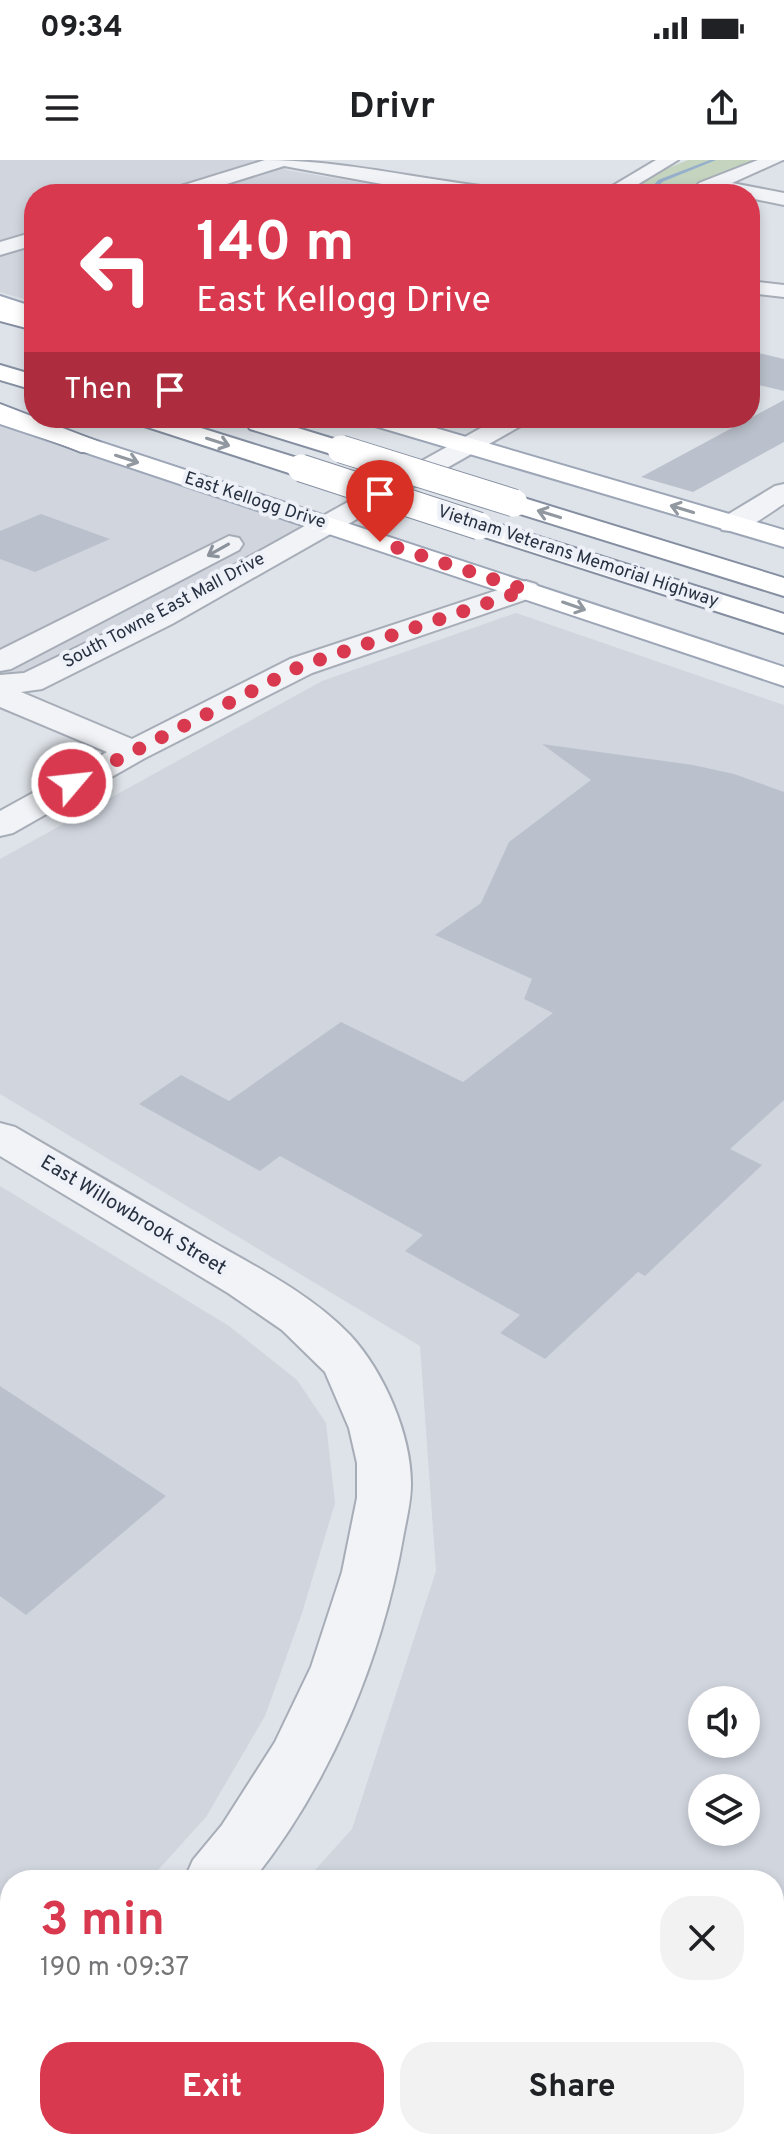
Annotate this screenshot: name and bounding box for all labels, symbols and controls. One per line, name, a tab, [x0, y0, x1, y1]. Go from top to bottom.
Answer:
text: 09:34	[40, 10, 123, 47]
text: Drivr	[349, 85, 435, 131]
icon: menu	[40, 86, 84, 130]
icon: share	[700, 86, 744, 130]
text: 140 m	[196, 210, 354, 280]
icon: left	[64, 216, 168, 320]
text: East Kellogg Drive	[196, 279, 491, 325]
icon: arrive	[148, 368, 192, 412]
text: Then	[64, 372, 132, 409]
one-way arrow	[205, 436, 230, 450]
one-way arrow	[114, 452, 139, 467]
pin	[346, 460, 414, 542]
street label: East Kellogg Drive	[181, 467, 329, 535]
icon: arrive	[358, 472, 402, 516]
street label: Vietnam Veterans Memorial Highway	[434, 501, 722, 613]
one-way arrow	[670, 501, 696, 516]
one-way arrow	[537, 506, 562, 520]
one-way arrow	[207, 543, 231, 558]
street label: South Towne East Mall Drive	[59, 548, 269, 674]
one-way arrow	[561, 599, 586, 614]
position arrow	[30, 741, 114, 825]
street label: East Willowbrook Street	[35, 1150, 231, 1282]
map controls	[688, 1686, 760, 1846]
button: sound	[688, 1686, 760, 1758]
button: layers	[688, 1774, 760, 1846]
text: 3 min	[40, 1892, 165, 1952]
button: close	[660, 1896, 744, 1980]
text: 190 m · 09:37	[40, 1952, 189, 1985]
button: Exit	[40, 2042, 384, 2134]
button: Share	[400, 2042, 744, 2134]

